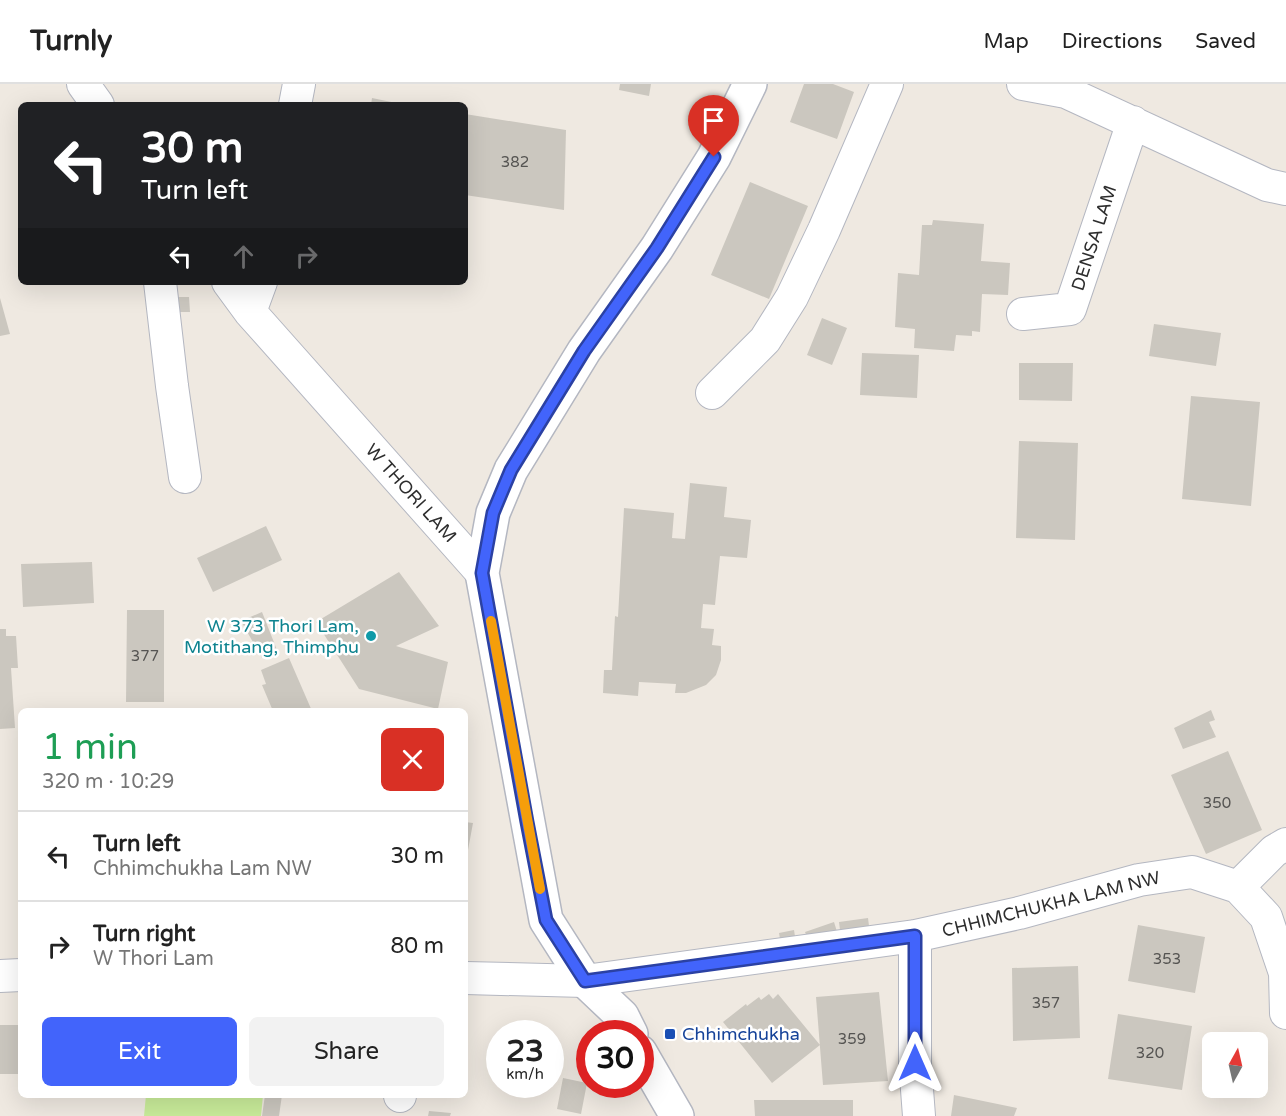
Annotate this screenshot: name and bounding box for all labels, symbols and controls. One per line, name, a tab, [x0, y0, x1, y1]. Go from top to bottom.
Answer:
text: Turnly	[30, 24, 112, 58]
text: Map	[983, 29, 1029, 54]
text: Directions	[1062, 29, 1162, 54]
text: Saved	[1195, 29, 1256, 54]
pin	[688, 95, 739, 157]
icon: arrive	[697, 104, 730, 137]
text: 30 m	[141, 123, 243, 174]
icon: left	[42, 126, 120, 204]
house number: 382	[501, 153, 529, 171]
text: Turn left	[141, 174, 248, 207]
street label: DENSA LAM	[1067, 183, 1121, 293]
icon: left	[164, 240, 197, 273]
icon: ahead	[227, 240, 260, 273]
icon: right	[290, 240, 323, 273]
street label: W THORI LAM	[361, 439, 461, 547]
place label: W 373 Thori Lam, Motithang, Thimphu	[184, 615, 359, 658]
marker: W 373 Thori Lam, Motithang, Thimphu	[364, 629, 378, 643]
house number: 377	[131, 647, 159, 665]
text: 1 min	[42, 726, 138, 769]
button: close	[381, 728, 444, 791]
text: 320 m · 10:29	[42, 770, 174, 794]
house number: 350	[1203, 794, 1231, 812]
text: Turn left	[93, 831, 181, 857]
icon: left	[42, 840, 75, 873]
text: 30 m	[390, 843, 444, 869]
text: Chhimchukha Lam NW	[93, 857, 312, 881]
street label: CHHIMCHUKHA LAM NW	[940, 866, 1162, 942]
text: Turn right	[93, 921, 195, 947]
icon: right	[42, 930, 75, 963]
text: 80 m	[390, 933, 444, 959]
text: W Thori Lam	[93, 947, 214, 971]
house number: 353	[1153, 950, 1181, 968]
house number: 357	[1032, 994, 1060, 1012]
button: Exit	[42, 1017, 237, 1086]
button: Share	[249, 1017, 444, 1086]
speed limit sign: 30	[576, 1020, 654, 1098]
place label: Chhimchukha	[682, 1023, 800, 1045]
marker: Chhimchukha	[663, 1027, 677, 1041]
house number: 359	[838, 1030, 866, 1048]
position arrow	[883, 1031, 947, 1095]
north arrow	[1202, 1032, 1268, 1098]
map controls	[1202, 1032, 1268, 1098]
text: 23	[506, 1033, 544, 1070]
house number: 320	[1136, 1044, 1164, 1062]
text: km/h	[506, 1065, 544, 1083]

